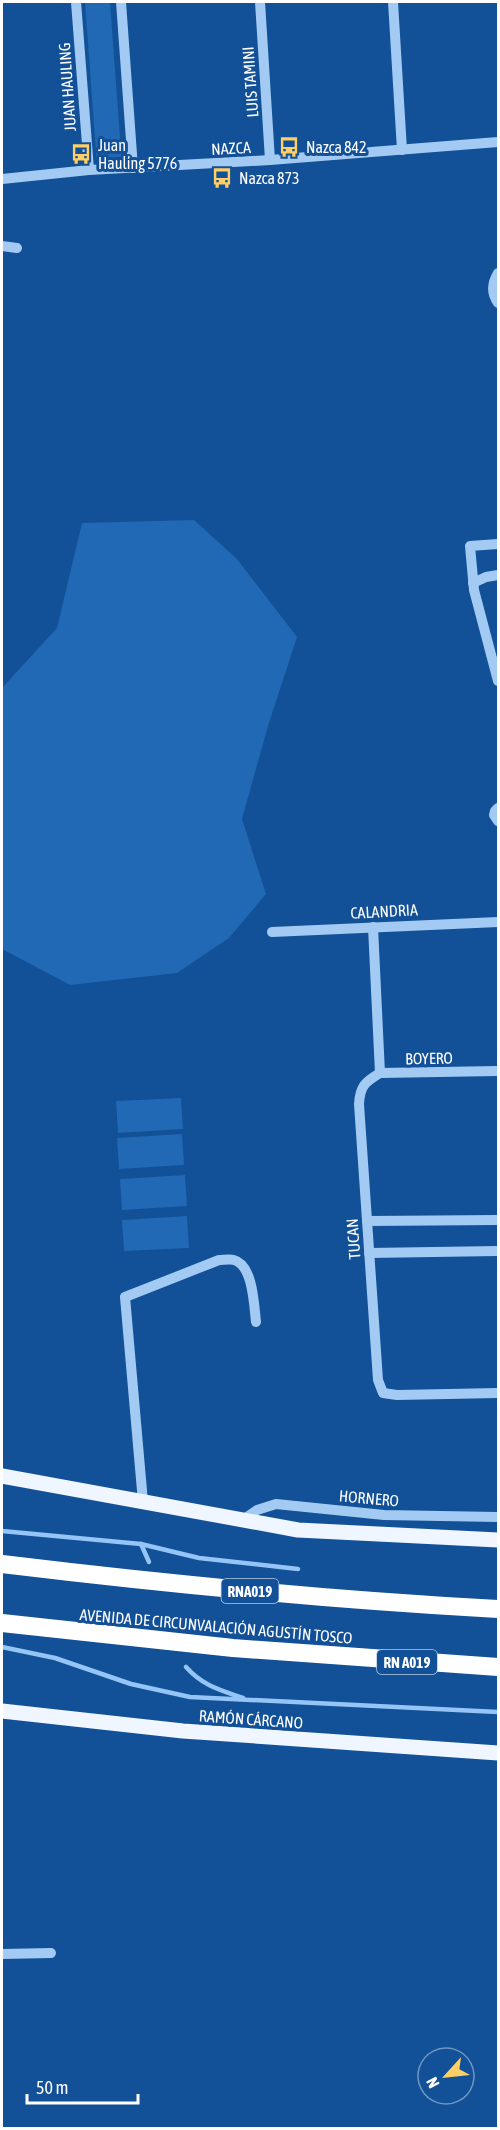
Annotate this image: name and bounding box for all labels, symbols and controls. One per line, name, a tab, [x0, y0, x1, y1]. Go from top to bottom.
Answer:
street label: JUAN HAULING	[55, 42, 79, 132]
street label: LUIS TAMINI	[239, 46, 261, 118]
bus stop icon: Nazca 842	[277, 135, 301, 159]
place label: Juan Hauling 5776	[98, 136, 177, 173]
street label: NAZCA	[211, 138, 251, 158]
place label: Nazca 842	[306, 138, 367, 156]
bus stop icon: Juan Hauling 5776	[69, 142, 93, 166]
bus stop icon: Nazca 873	[210, 166, 234, 190]
place label: Nazca 873	[239, 169, 300, 187]
street label: CALANDRIA	[350, 900, 418, 922]
street label: BOYERO	[405, 1049, 453, 1067]
street label: TUCAN	[343, 1218, 363, 1260]
street label: HORNERO	[338, 1486, 400, 1510]
road number: RNA019	[222, 1579, 278, 1603]
street label: AVENIDA DE CIRCUNVALACIÓN AGUSTÍN TOSCO	[79, 1605, 353, 1647]
road number: RN A019	[377, 1650, 437, 1674]
street label: RAMÓN CÁRCANO	[198, 1706, 304, 1732]
north arrow	[416, 2046, 476, 2106]
scale bar	[27, 2067, 138, 2105]
text: N	[422, 2075, 443, 2091]
text: 50 m	[36, 2077, 68, 2098]

